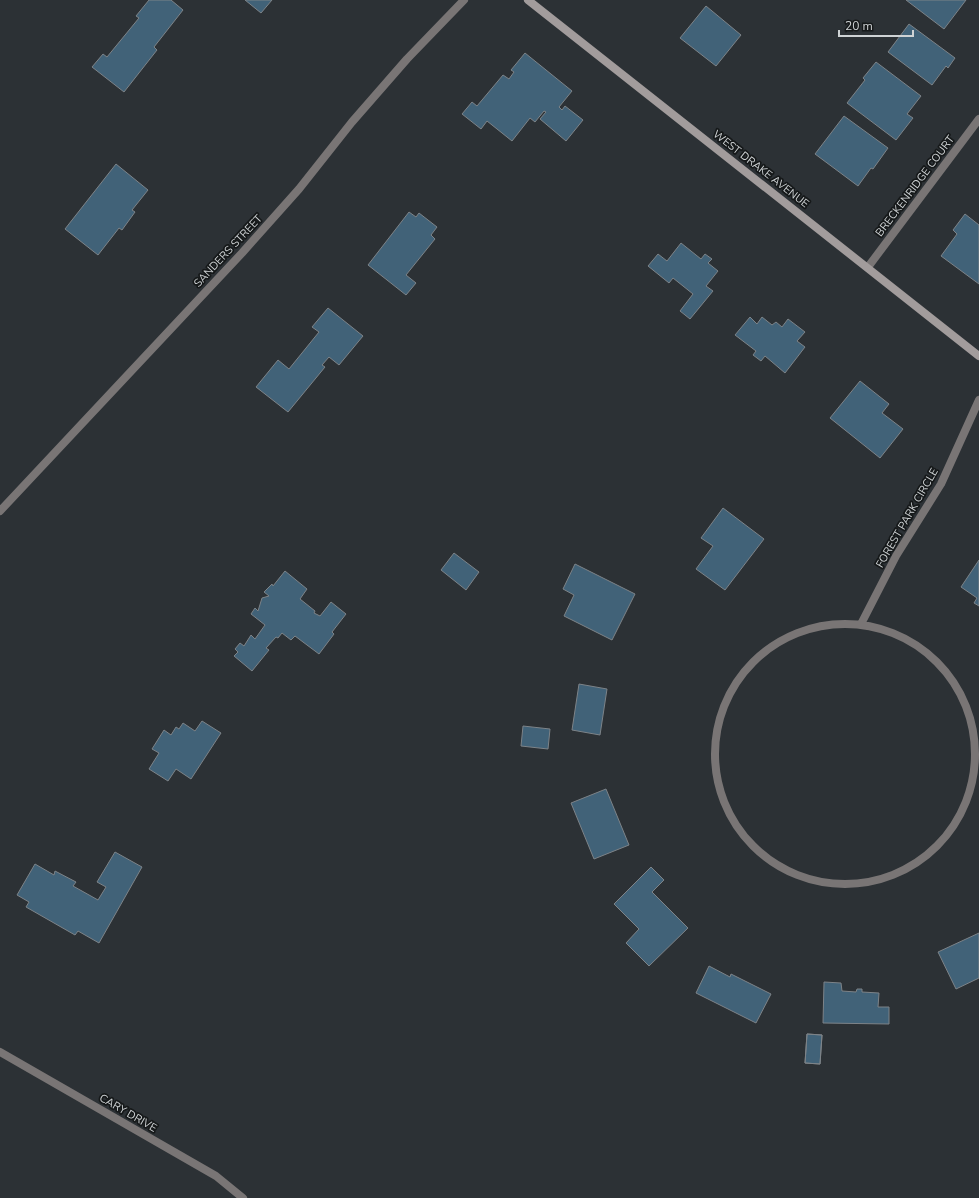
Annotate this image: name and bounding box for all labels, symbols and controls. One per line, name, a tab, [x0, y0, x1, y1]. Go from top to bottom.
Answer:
scale bar	[839, 12, 913, 38]
text: 20 m	[845, 18, 873, 34]
street label: WEST DRAKE AVENUE	[710, 127, 812, 211]
street label: BRECKENRIDGE COURT	[872, 132, 958, 240]
street label: SANDERS STREET	[190, 211, 266, 291]
street label: FOREST PARK CIRCLE	[872, 466, 942, 570]
street label: CARY DRIVE	[96, 1090, 160, 1136]

